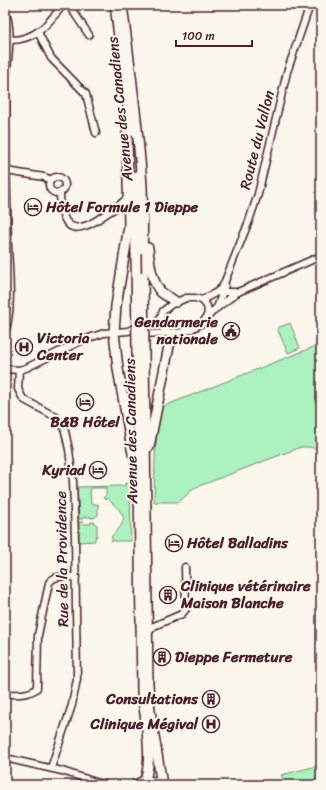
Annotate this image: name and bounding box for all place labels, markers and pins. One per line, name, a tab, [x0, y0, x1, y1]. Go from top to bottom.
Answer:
place label: Hôtel Formule 1 Dieppe	[45, 194, 199, 220]
hotel icon: Hôtel Formule 1 Dieppe	[23, 197, 43, 217]
place label: Gendarmerie nationale	[134, 309, 218, 352]
public building icon: Gendarmerie nationale	[221, 321, 241, 341]
place label: Victoria Center	[36, 325, 90, 368]
hospital icon: Victoria Center	[14, 337, 34, 357]
hotel icon: B&B Hôtel	[75, 392, 95, 412]
place label: B&B Hôtel	[50, 409, 120, 435]
place label: Kyriad	[41, 457, 87, 483]
hotel icon: Kyriad	[88, 460, 108, 480]
place label: Hôtel Balladins	[186, 530, 289, 556]
hotel icon: Hôtel Balladins	[164, 533, 184, 553]
place label: Clinique vétérinaire Maison Blanche	[180, 573, 311, 616]
building icon: Clinique vétérinaire Maison Blanche	[158, 585, 178, 605]
place label: Dieppe Fermeture	[175, 644, 293, 670]
building icon: Dieppe Fermeture	[152, 647, 172, 667]
place label: Consultations	[105, 686, 199, 712]
building icon: Consultations	[201, 689, 221, 709]
place label: Clinique Mégival	[90, 711, 199, 737]
hospital icon: Clinique Mégival	[201, 714, 221, 734]

